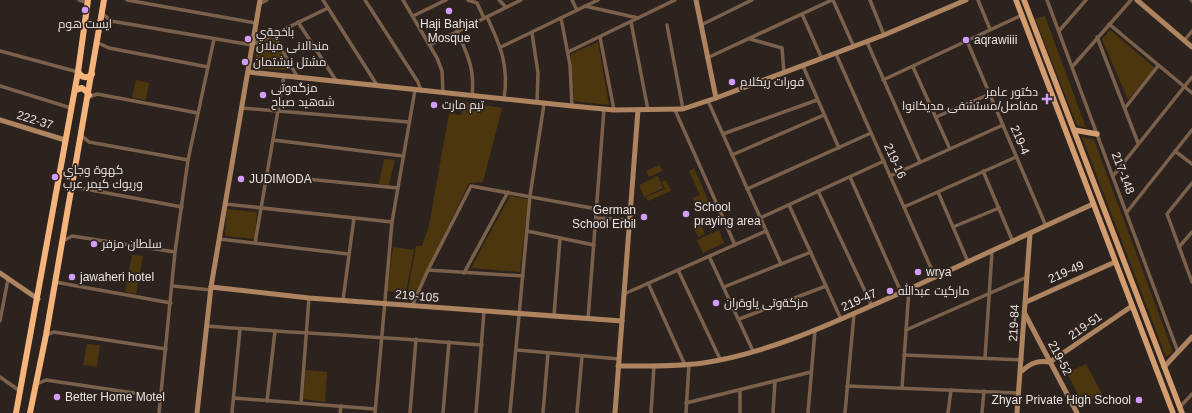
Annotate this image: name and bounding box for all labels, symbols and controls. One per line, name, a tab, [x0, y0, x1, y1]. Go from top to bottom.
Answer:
marker: ايست هوم	[80, 5, 90, 15]
marker: Haji Bahjat Mosque	[444, 6, 454, 16]
place label: ايست هوم	[58, 17, 112, 32]
place label: Haji Bahjat Mosque	[420, 17, 479, 45]
place label: باخچةي مندالانى ميلان	[256, 25, 329, 53]
place label: aqrawiiii	[974, 33, 1017, 47]
marker: باخچةي مندالانى ميلان	[243, 34, 253, 44]
marker: aqrawiiii	[961, 35, 971, 45]
place label: مشتل نيشتمان	[253, 55, 327, 69]
marker: مشتل نيشتمان	[240, 57, 250, 67]
place label: فورات ريکلام	[740, 75, 804, 90]
marker: فورات ريکلام	[727, 77, 737, 87]
place label: مزگه‌وتی شه‌هید صباح	[271, 81, 335, 110]
place label: دكتور عامر مفاصل/مستشفى مديكانوا	[902, 85, 1038, 113]
marker: مزگه‌وتی شه‌هید صباح	[258, 90, 268, 100]
marker: دكتور عامر مفاصل/مستشفى مديكانوا	[1041, 93, 1053, 105]
place label: تيم مارت	[442, 98, 485, 113]
marker: تيم مارت	[429, 100, 439, 110]
street label: 222-37	[15, 108, 55, 132]
street label: 219-4	[1008, 123, 1033, 157]
street label: 219-16	[881, 141, 909, 181]
street label: 217-148	[1109, 150, 1138, 196]
place label: كهوة وجاي وريوك كيمر عرب	[63, 163, 143, 191]
marker: كهوة وجاي وريوك كيمر عرب	[50, 172, 60, 182]
place label: JUDIMODA	[249, 172, 312, 186]
marker: JUDIMODA	[236, 174, 246, 184]
place label: School praying area	[694, 200, 761, 228]
place label: German School Erbil	[572, 203, 636, 231]
marker: School praying area	[681, 209, 691, 219]
marker: German School Erbil	[639, 212, 649, 222]
place label: سلطان مزفر	[101, 237, 162, 251]
marker: سلطان مزفر	[89, 239, 99, 249]
street label: 219-49	[1046, 258, 1086, 286]
place label: wrya	[925, 265, 952, 279]
marker: wrya	[913, 267, 923, 277]
place label: jawaheri hotel	[79, 270, 154, 284]
marker: jawaheri hotel	[67, 272, 77, 282]
place label: ماركيت عبدالله	[898, 283, 970, 298]
street label: 219-47	[839, 286, 879, 314]
marker: ماركيت عبدالله	[885, 286, 895, 296]
street label: 219-105	[394, 287, 440, 305]
place label: مزكةوتى ياوةران	[724, 296, 808, 310]
marker: مزكةوتى ياوةران	[711, 298, 721, 308]
street label: 219-84	[1006, 304, 1022, 342]
street label: 219-51	[1066, 309, 1105, 342]
street label: 219-52	[1045, 338, 1075, 378]
place label: Better Home Motel	[65, 390, 165, 404]
marker: Better Home Motel	[52, 392, 62, 402]
place label: Zhyar Private High School	[992, 393, 1131, 407]
marker: Zhyar Private High School	[1134, 395, 1144, 405]

